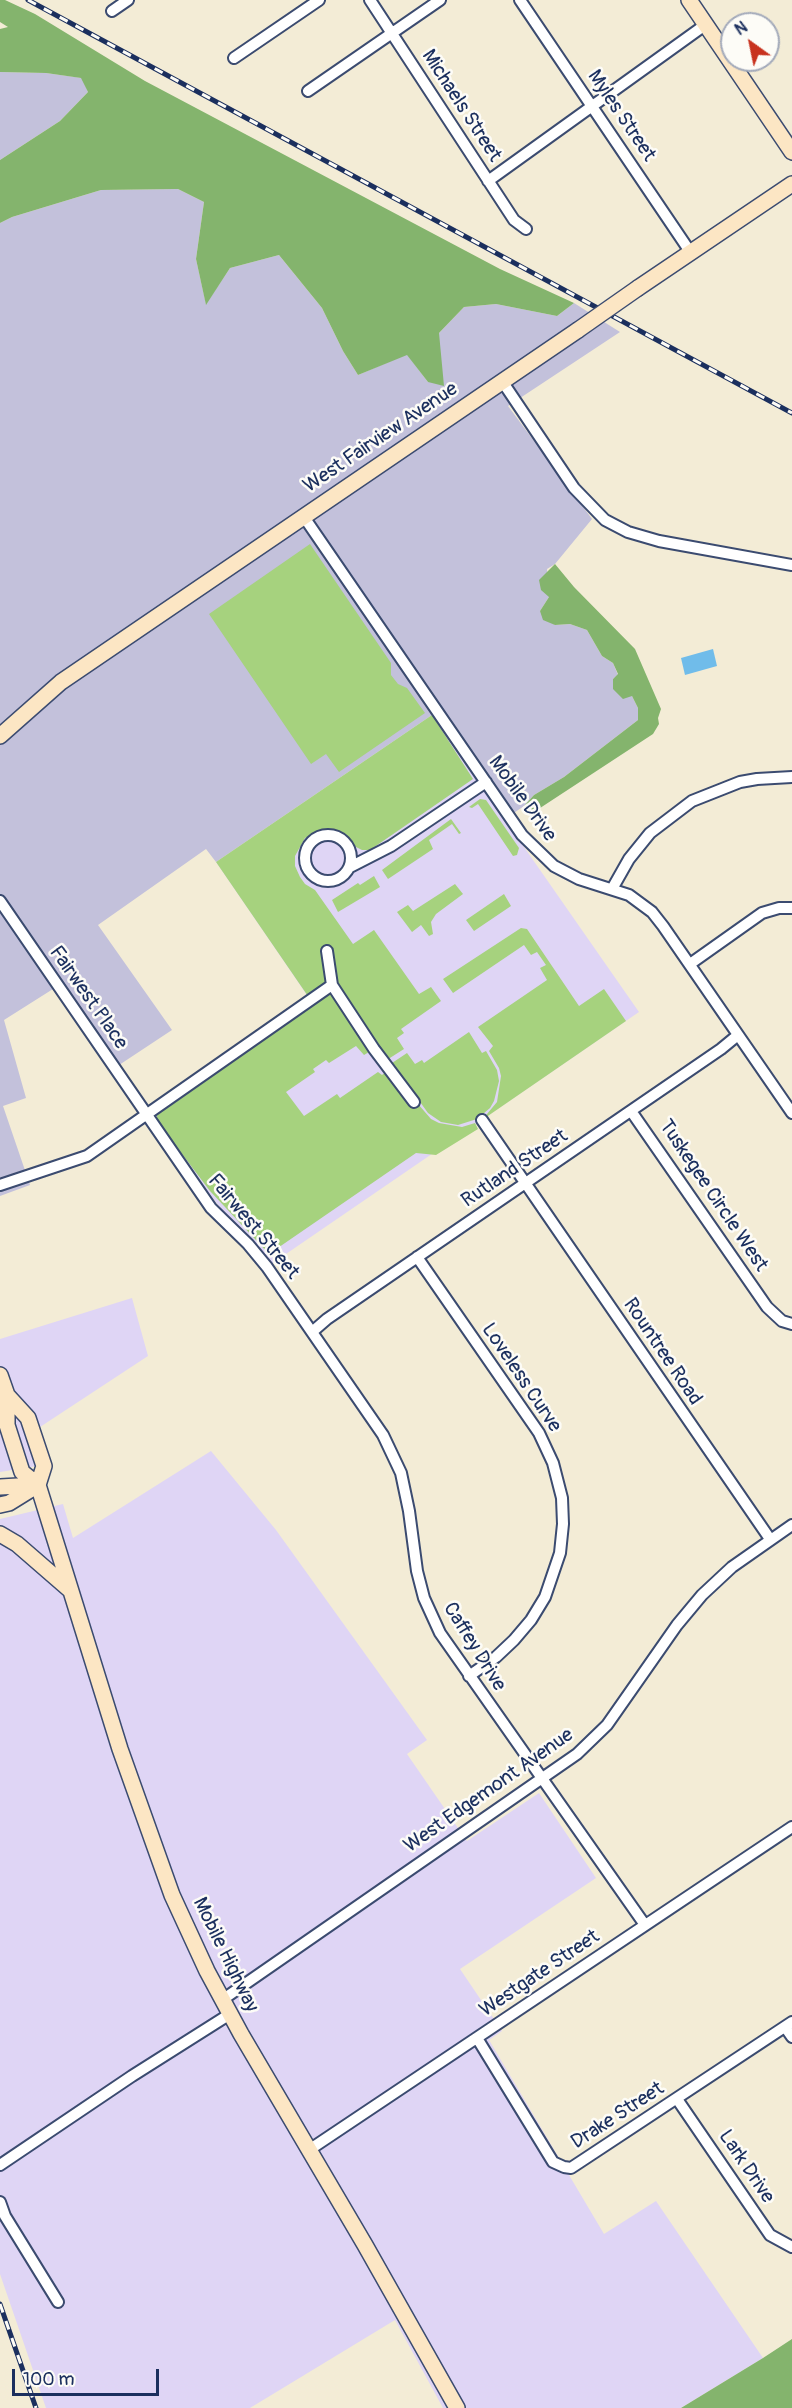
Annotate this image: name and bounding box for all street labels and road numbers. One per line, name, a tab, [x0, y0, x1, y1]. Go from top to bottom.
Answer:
street label: Michaels Street	[416, 45, 506, 167]
street label: Myles Street	[582, 66, 660, 166]
street label: West Fairview Avenue	[299, 377, 463, 499]
street label: Mobile Drive	[483, 751, 561, 847]
street label: Fairwest Place	[44, 942, 132, 1054]
street label: Tuskegee Circle West	[653, 1116, 773, 1276]
street label: Rutland Street	[457, 1125, 573, 1213]
street label: Fairwest Street	[202, 1170, 304, 1284]
street label: Rountree Road	[617, 1294, 707, 1410]
street label: Loveless Curve	[476, 1319, 566, 1437]
street label: Caffey Drive	[437, 1598, 511, 1696]
street label: West Edgemont Avenue	[400, 1723, 578, 1859]
street label: Mobile Highway	[187, 1894, 263, 2016]
street label: Westgate Street	[476, 1925, 604, 2023]
street label: Drake Street	[567, 2077, 669, 2155]
street label: Lark Drive	[713, 2126, 779, 2208]

